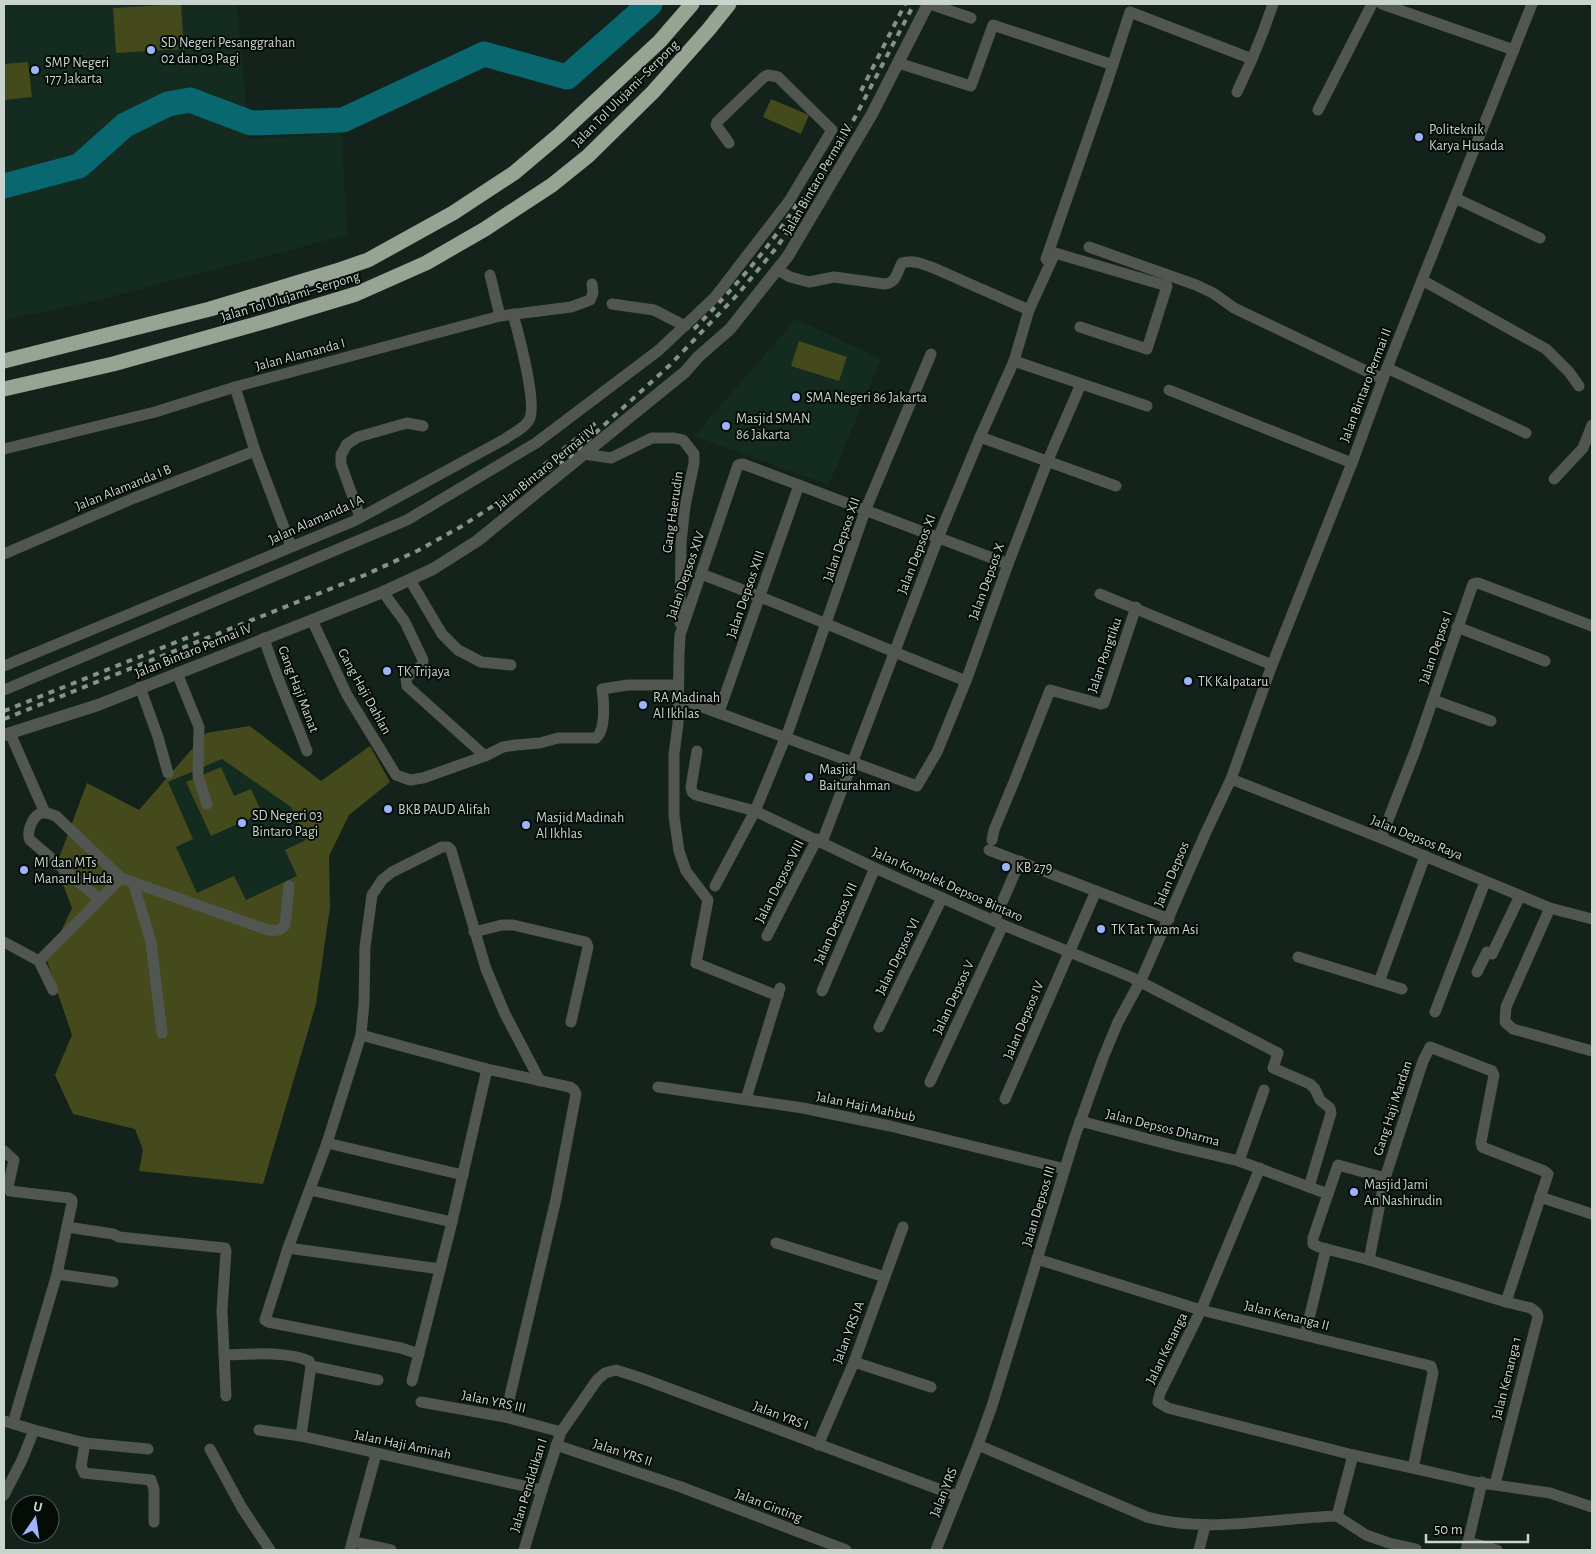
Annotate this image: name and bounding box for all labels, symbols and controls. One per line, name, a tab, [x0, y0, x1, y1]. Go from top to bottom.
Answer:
place label: SD Negeri Pesanggrahan 02 dan 03 Pagi	[161, 36, 295, 66]
street label: Jalan Tol Ulujami–Serpong	[570, 38, 682, 150]
marker: SD Negeri Pesanggrahan 02 dan 03 Pagi	[145, 44, 157, 56]
place label: SMP Negeri 177 Jakarta	[45, 56, 109, 86]
marker: SMP Negeri 177 Jakarta	[29, 64, 41, 76]
street label: Jalan Bintaro Permai IV	[781, 122, 855, 237]
place label: Politeknik Karya Husada	[1429, 123, 1505, 153]
marker: Politeknik Karya Husada	[1413, 131, 1425, 143]
street label: Jalan Tol Ulujami–Serpong	[219, 269, 361, 325]
street label: Jalan Bintaro Permai II	[1338, 326, 1394, 444]
street label: Jalan Alamanda I	[254, 336, 347, 374]
marker: SMA Negeri 86 Jakarta	[790, 391, 802, 403]
place label: SMA Negeri 86 Jakarta	[806, 391, 928, 405]
place label: Masjid SMAN 86 Jakarta	[736, 412, 811, 442]
marker: Masjid SMAN 86 Jakarta	[720, 420, 732, 432]
street label: Jalan Bintaro Permai IV	[493, 423, 599, 513]
street label: Jalan Alamanda I B	[73, 462, 173, 514]
street label: Gang Haerudin	[660, 470, 686, 554]
street label: Jalan Alamanda I A	[267, 493, 366, 547]
street label: Jalan Depsos XII	[821, 496, 863, 583]
street label: Jalan Depsos XI	[895, 513, 939, 596]
street label: Jalan Depsos XIV	[664, 530, 708, 621]
street label: Jalan Depsos X	[967, 541, 1007, 621]
street label: Jalan Depsos XIII	[724, 549, 767, 640]
street label: Jalan Depsos I	[1417, 609, 1455, 685]
street label: Jalan Pongtiku	[1086, 616, 1124, 695]
street label: Jalan Bintaro Permai IV	[133, 621, 254, 681]
street label: Gang Haji Manat	[275, 644, 321, 735]
street label: Gang Haji Dahlan	[335, 646, 393, 737]
marker: TK Trijaya	[381, 665, 393, 677]
place label: TK Trijaya	[397, 665, 450, 679]
marker: TK Kalpataru	[1182, 675, 1194, 687]
place label: TK Kalpataru	[1198, 675, 1268, 689]
place label: RA Madinah Al Ikhlas	[653, 691, 720, 721]
marker: RA Madinah Al Ikhlas	[637, 699, 649, 711]
place label: Masjid Baiturahman	[819, 763, 891, 793]
marker: Masjid Baiturahman	[803, 771, 815, 783]
marker: BKB PAUD Alifah	[382, 803, 394, 815]
place label: BKB PAUD Alifah	[398, 803, 490, 817]
place label: SD Negeri 03 Bintaro Pagi	[252, 809, 322, 839]
place label: Masjid Madinah Al Ikhlas	[536, 811, 624, 841]
street label: Jalan Depsos Raya	[1369, 813, 1465, 863]
marker: SD Negeri 03 Bintaro Pagi	[236, 817, 248, 829]
marker: Masjid Madinah Al Ikhlas	[520, 819, 532, 831]
street label: Jalan Depsos VIII	[753, 838, 807, 925]
street label: Jalan Depsos	[1152, 840, 1192, 909]
street label: Jalan Komplek Depsos Bintaro	[870, 845, 1025, 925]
place label: MI dan MTs Manarul Huda	[34, 856, 113, 886]
marker: KB 279	[1000, 861, 1012, 873]
place label: KB 279	[1016, 861, 1052, 875]
marker: MI dan MTs Manarul Huda	[18, 864, 30, 876]
street label: Jalan Depsos VII	[812, 881, 860, 966]
street label: Jalan Depsos VI	[873, 916, 923, 997]
marker: TK Tat Twam Asi	[1095, 923, 1107, 935]
place label: TK Tat Twam Asi	[1111, 923, 1199, 937]
street label: Jalan Depsos V	[931, 958, 977, 1037]
street label: Jalan Depsos IV	[1001, 979, 1047, 1062]
street label: Gang Haji Mardan	[1371, 1059, 1415, 1157]
street label: Jalan Haji Mahbub	[815, 1090, 917, 1124]
street label: Jalan Depsos Dharma	[1104, 1107, 1222, 1149]
street label: Jalan Depsos III	[1020, 1164, 1058, 1248]
place label: Masjid Jami An Nashirudin	[1364, 1178, 1443, 1208]
marker: Masjid Jami An Nashirudin	[1348, 1186, 1360, 1198]
street label: Jalan YRS IA	[831, 1299, 867, 1366]
street label: Jalan Kenanga II	[1243, 1299, 1331, 1333]
street label: Jalan Kenanga	[1144, 1310, 1190, 1386]
street label: Jalan Kenanga 1	[1490, 1335, 1524, 1421]
street label: Jalan YRS III	[460, 1388, 527, 1416]
street label: Jalan YRS I	[751, 1399, 810, 1433]
street label: Jalan Haji Aminah	[353, 1428, 452, 1462]
street label: Jalan Pendidikan I	[508, 1437, 550, 1534]
street label: Jalan YRS II	[591, 1437, 654, 1469]
street label: Jalan YRS	[928, 1466, 960, 1519]
street label: Jalan Ginting	[733, 1487, 804, 1525]
north arrow	[10, 1494, 60, 1544]
text: U	[32, 1499, 44, 1515]
scale bar	[1426, 1512, 1528, 1544]
text: 50 m	[1434, 1522, 1463, 1537]

